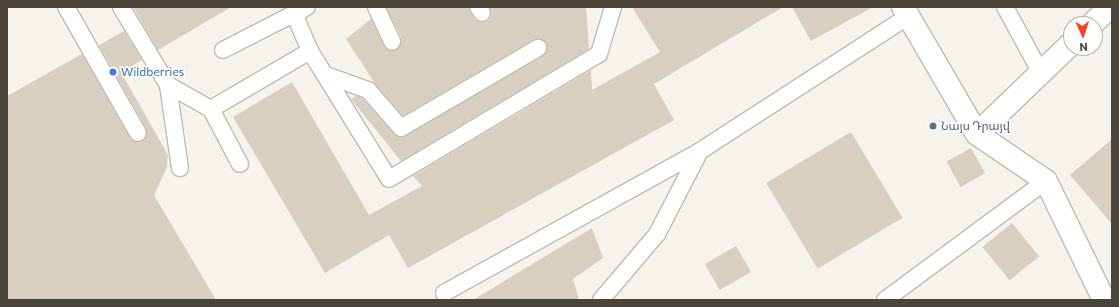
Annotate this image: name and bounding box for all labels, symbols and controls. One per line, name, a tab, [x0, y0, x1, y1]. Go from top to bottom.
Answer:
north arrow	[1063, 16, 1103, 56]
text: N	[1079, 41, 1088, 54]
place label: Wildberries	[121, 65, 184, 79]
marker: Wildberries	[108, 67, 118, 77]
place label: Նայս Դրայվ	[941, 119, 1010, 133]
marker: Նայս Դրայվ	[928, 121, 938, 131]

